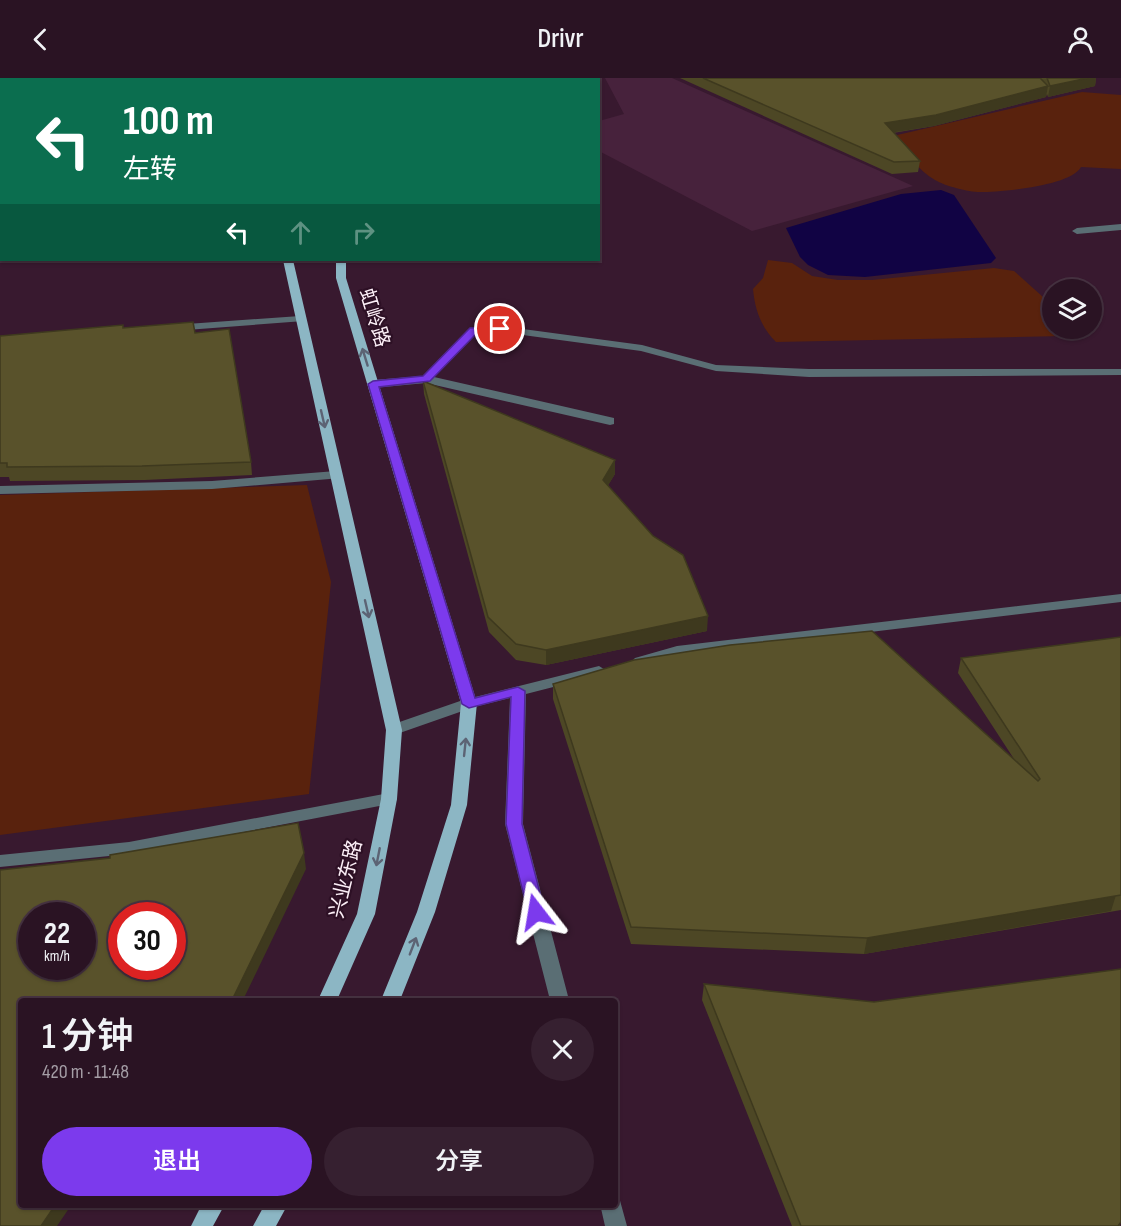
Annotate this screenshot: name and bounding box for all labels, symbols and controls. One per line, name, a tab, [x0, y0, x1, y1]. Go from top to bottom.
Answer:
icon: back	[24, 23, 57, 56]
text: Drivr	[537, 23, 584, 55]
icon: person	[1064, 23, 1097, 56]
text: 100 m	[123, 96, 214, 147]
icon: left	[24, 102, 102, 180]
text: 左转	[123, 154, 177, 186]
icon: left	[221, 216, 254, 249]
icon: ahead	[284, 216, 317, 249]
icon: right	[347, 216, 380, 249]
map controls	[1042, 279, 1102, 339]
button: layers	[1042, 279, 1102, 339]
street label: 虹岭路	[354, 286, 394, 350]
pin	[474, 303, 525, 354]
icon: arrive	[483, 312, 516, 345]
one-way arrow	[359, 348, 370, 367]
one-way arrow	[318, 409, 329, 428]
one-way arrow	[361, 599, 373, 618]
one-way arrow	[460, 737, 471, 757]
street label: 兴业东路	[325, 837, 367, 921]
one-way arrow	[372, 846, 383, 866]
position arrow	[504, 880, 568, 944]
speed limit sign: 30	[108, 902, 186, 980]
text: 22	[44, 916, 70, 952]
one-way arrow	[408, 937, 419, 956]
text: km/h	[44, 947, 70, 966]
text: 1 分钟	[42, 1016, 133, 1059]
button: close	[531, 1018, 594, 1081]
text: 420 m · 11:48	[42, 1060, 129, 1084]
button: 退出	[42, 1127, 312, 1196]
button: 分享	[324, 1127, 594, 1196]

